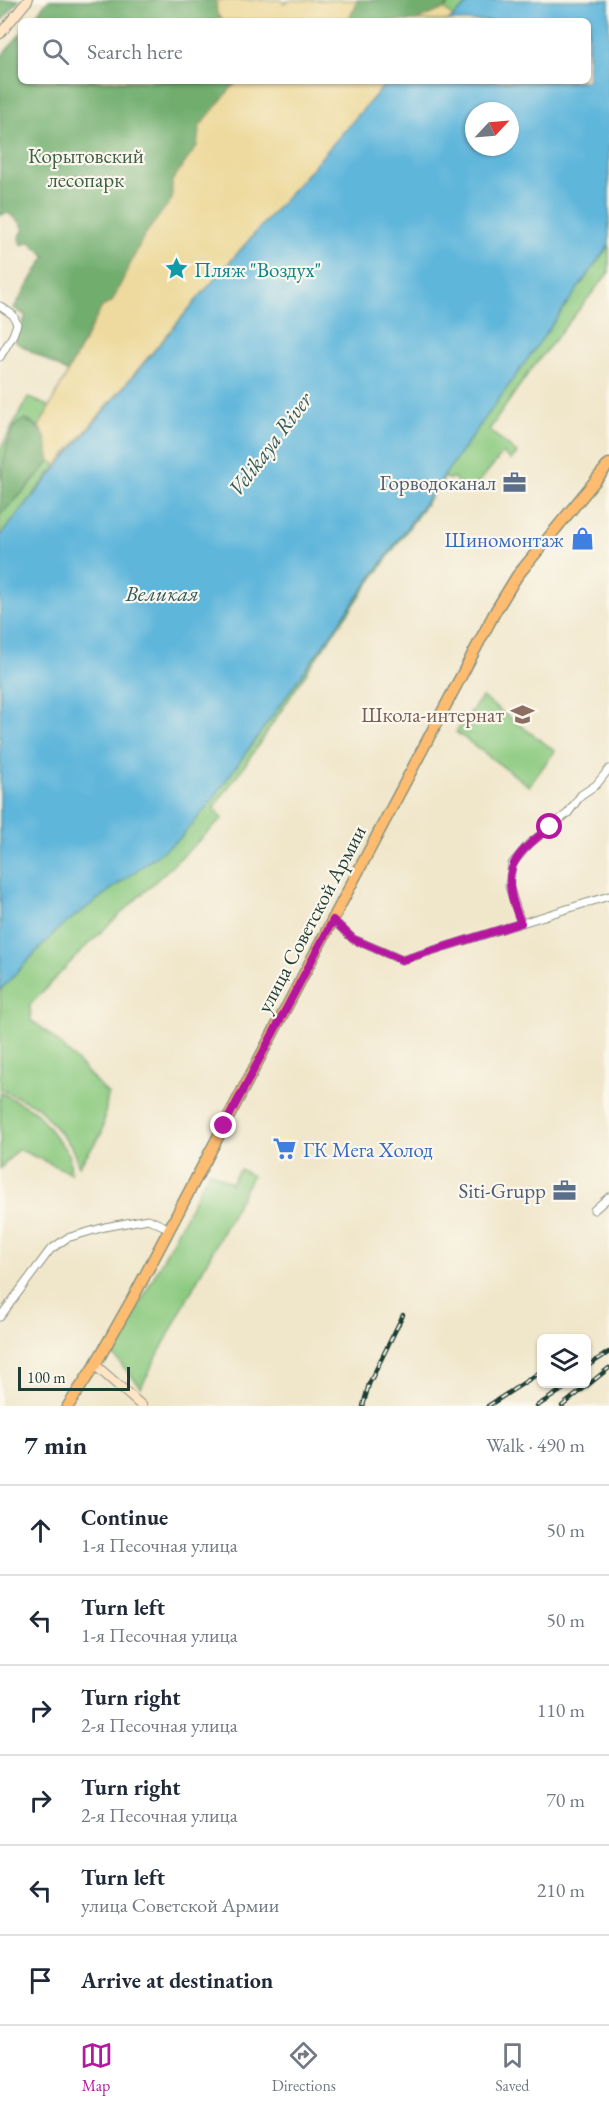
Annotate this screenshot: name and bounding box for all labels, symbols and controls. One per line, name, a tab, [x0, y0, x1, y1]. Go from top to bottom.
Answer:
search box	[18, 18, 591, 84]
icon: search	[39, 35, 72, 68]
text: Search here	[87, 37, 182, 66]
north arrow	[465, 102, 519, 156]
park label: Корытовский лесопарк	[28, 142, 144, 193]
place icon: Пляж "Воздух"	[163, 256, 189, 282]
place label: Пляж "Воздух"	[194, 256, 322, 283]
water label: Velikaya River	[221, 385, 319, 502]
place label: Горводоканал	[379, 469, 496, 496]
office icon: Горводоканал	[501, 469, 527, 495]
place label: Шиномонтаж	[444, 526, 564, 553]
shop icon: Шиномонтаж	[569, 526, 595, 552]
water label: Великая	[124, 579, 199, 608]
place label: Школа-интернат	[361, 701, 504, 728]
school or university icon: Школа-интернат	[509, 701, 535, 727]
route start	[536, 813, 562, 839]
street label: улица Советской Армии	[250, 821, 372, 1017]
route end	[210, 1112, 236, 1138]
supermarket icon: ГК Мега Холод	[272, 1136, 298, 1162]
place label: ГК Мега Холод	[303, 1136, 433, 1163]
place label: Siti-Grupp	[458, 1177, 546, 1204]
office icon: Siti-Grupp	[551, 1177, 577, 1203]
map controls	[537, 1334, 591, 1388]
button: layers	[537, 1334, 591, 1388]
scale bar	[18, 1364, 130, 1392]
text: 100 m	[27, 1367, 66, 1388]
text: 7 min	[24, 1428, 87, 1462]
text: Walk · 490 m	[486, 1432, 585, 1458]
text: Continue	[81, 1503, 168, 1532]
icon: ahead	[24, 1514, 57, 1547]
text: 50 m	[546, 1517, 585, 1543]
text: 1-я Песочная улица	[81, 1532, 238, 1558]
text: Turn left	[81, 1593, 165, 1622]
icon: left	[24, 1604, 57, 1637]
text: 50 m	[546, 1607, 585, 1633]
text: 1-я Песочная улица	[81, 1622, 238, 1648]
text: Turn right	[81, 1683, 180, 1712]
icon: right	[24, 1694, 57, 1727]
text: 110 m	[537, 1697, 585, 1723]
text: 2-я Песочная улица	[81, 1712, 238, 1738]
text: Turn right	[81, 1773, 180, 1802]
icon: right	[24, 1784, 57, 1817]
text: 70 m	[546, 1787, 585, 1813]
text: 2-я Песочная улица	[81, 1802, 238, 1828]
text: Turn left	[81, 1863, 165, 1892]
icon: left	[24, 1874, 57, 1907]
text: 210 m	[537, 1877, 585, 1903]
text: улица Советской Армии	[81, 1892, 279, 1918]
icon: arrive	[24, 1964, 57, 1997]
text: Arrive at destination	[81, 1966, 273, 1995]
tab: Map	[80, 2039, 113, 2096]
tab: Directions	[272, 2039, 336, 2096]
tab: Saved	[495, 2039, 529, 2096]

